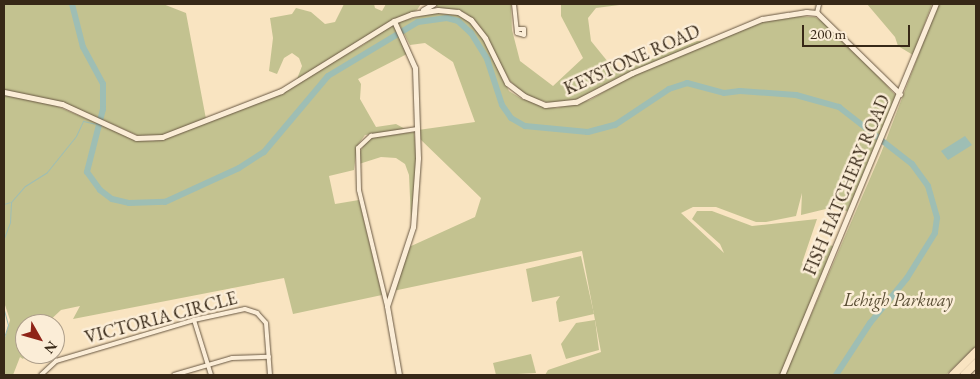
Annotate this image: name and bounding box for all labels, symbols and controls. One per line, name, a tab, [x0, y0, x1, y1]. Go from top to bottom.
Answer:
scale bar	[805, 15, 912, 47]
street label: KEYSTONE ROAD	[561, 20, 703, 100]
text: 200 m	[810, 24, 846, 43]
street label: FISH HATCHERY ROAD	[799, 92, 895, 278]
street label: VICTORIA CIRCLE	[83, 287, 239, 349]
park label: Lehigh Parkway	[843, 289, 953, 311]
north arrow	[15, 314, 65, 364]
text: N	[40, 338, 62, 358]

